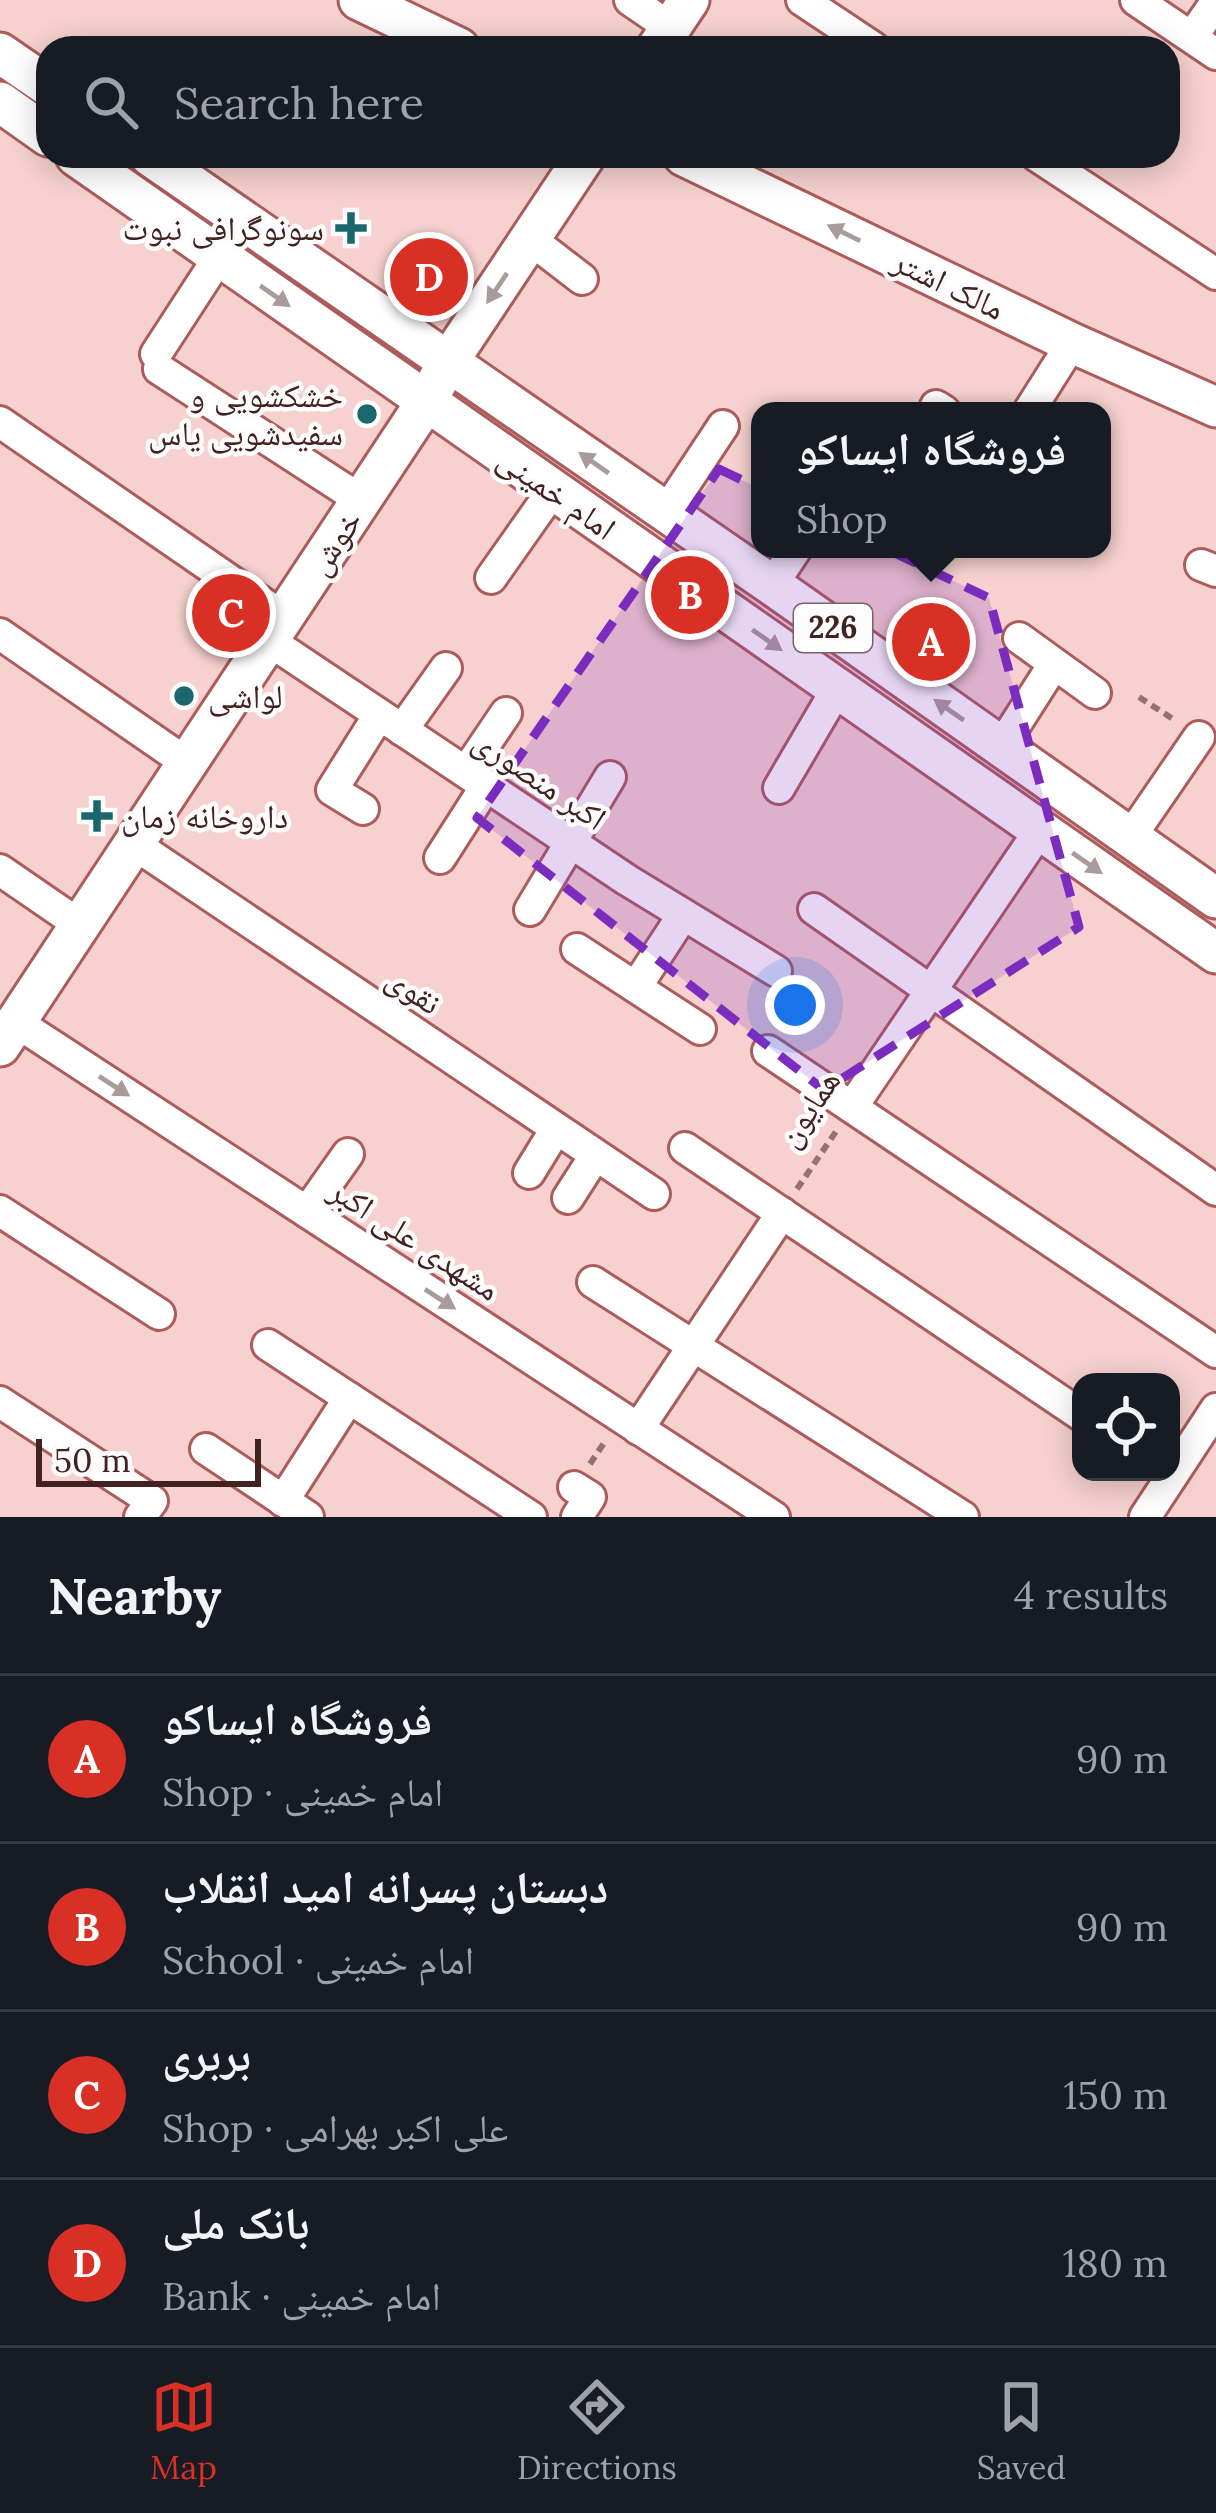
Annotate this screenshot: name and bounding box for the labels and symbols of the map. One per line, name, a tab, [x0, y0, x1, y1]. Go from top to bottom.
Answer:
place label: سونوگرافی نبوت	[123, 207, 324, 249]
marker: سونوگرافی نبوت	[335, 212, 367, 244]
one-way arrow	[826, 223, 861, 243]
pin: D	[390, 232, 468, 322]
street label: مالک اشتر	[885, 239, 1012, 329]
one-way arrow	[486, 272, 509, 305]
one-way arrow	[259, 284, 291, 307]
place label: خشکشویی و سفیدشویی یاس	[148, 374, 343, 454]
marker: خشکشویی و سفیدشویی یاس	[354, 401, 380, 427]
street label: امام خمینی	[489, 437, 624, 550]
one-way arrow	[578, 452, 611, 475]
street label: خوش	[297, 501, 371, 583]
pin: B	[651, 550, 729, 640]
pin: C	[192, 568, 270, 658]
pin: A	[892, 597, 970, 687]
road number: 226	[794, 604, 872, 652]
one-way arrow	[751, 628, 783, 651]
place label: لواشی	[208, 675, 283, 717]
marker: لواشی	[171, 683, 197, 709]
one-way arrow	[933, 699, 965, 722]
street label: اکبر منصوری	[465, 719, 615, 839]
place label: داروخانه زمان	[121, 795, 288, 837]
marker: داروخانه زمان	[84, 803, 110, 829]
one-way arrow	[1070, 851, 1103, 874]
street label: نقوی	[378, 956, 450, 1024]
your location	[765, 975, 825, 1035]
street label: همایون	[767, 1061, 849, 1155]
one-way arrow	[98, 1074, 130, 1096]
street label: مشهدی علی اکبر	[321, 1168, 508, 1310]
one-way arrow	[424, 1287, 457, 1309]
scale bar	[36, 1433, 261, 1486]

